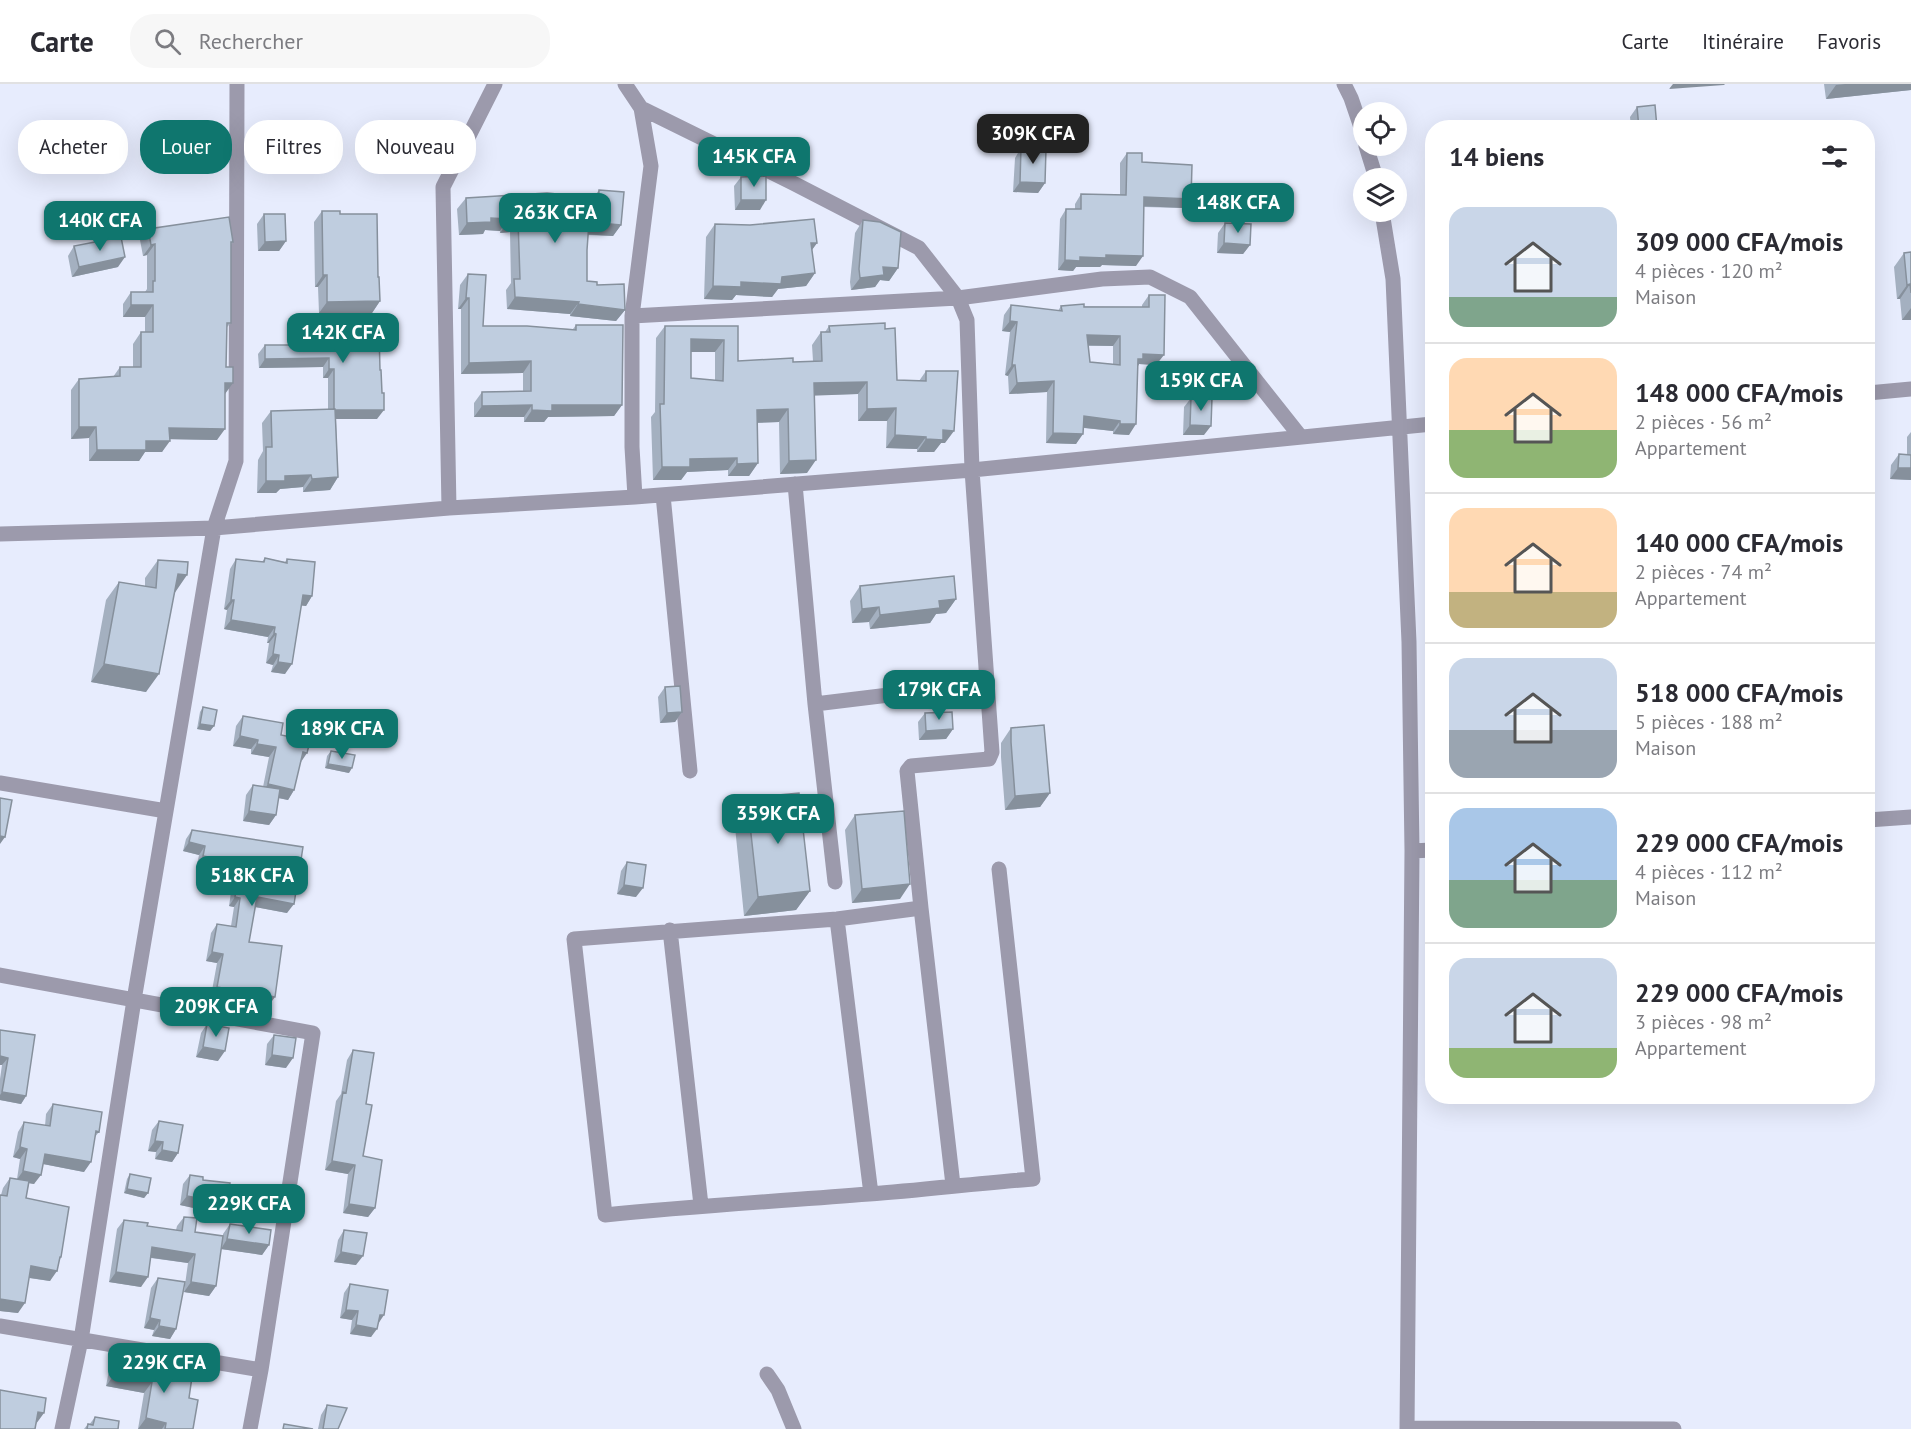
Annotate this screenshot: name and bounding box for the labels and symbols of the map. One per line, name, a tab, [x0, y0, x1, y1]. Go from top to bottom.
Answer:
pin: 309K CFA	[971, 114, 1095, 165]
pin: 145K CFA	[692, 137, 816, 188]
pin: 148K CFA	[1176, 183, 1300, 234]
pin: 263K CFA	[493, 193, 617, 244]
pin: 140K CFA	[38, 201, 162, 252]
pin: 142K CFA	[281, 313, 405, 364]
pin: 159K CFA	[1139, 361, 1263, 412]
pin: 179K CFA	[877, 670, 1001, 721]
pin: 189K CFA	[280, 709, 404, 760]
pin: 359K CFA	[716, 794, 840, 845]
pin: 518K CFA	[190, 856, 314, 907]
pin: 209K CFA	[154, 987, 278, 1038]
pin: 229K CFA	[187, 1184, 311, 1235]
pin: 229K CFA	[102, 1343, 226, 1394]

